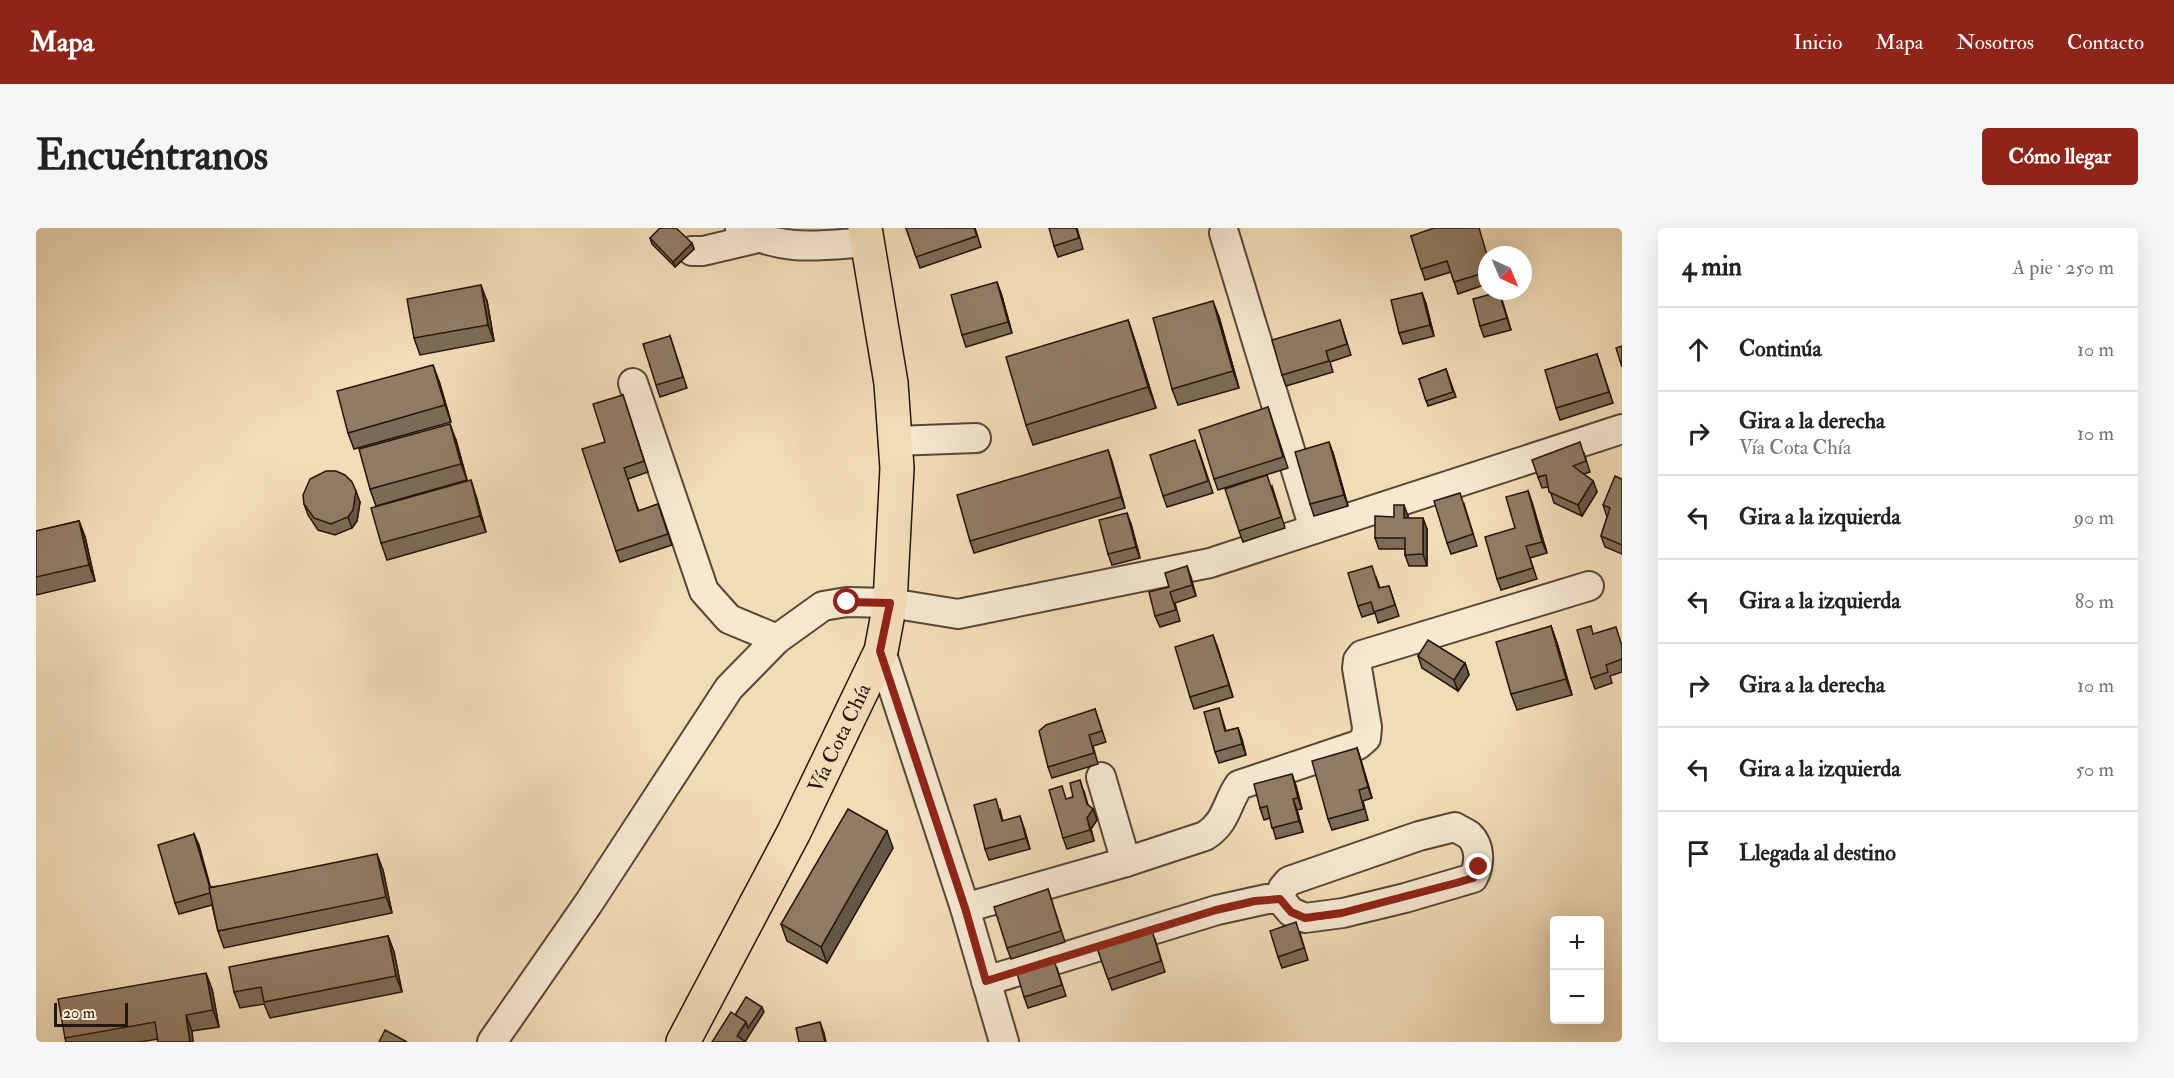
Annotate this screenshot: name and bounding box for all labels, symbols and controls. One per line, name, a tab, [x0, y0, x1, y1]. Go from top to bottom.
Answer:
text: Mapa	[30, 25, 94, 60]
text: Inicio	[1793, 29, 1842, 56]
text: Mapa	[1875, 29, 1923, 56]
text: Nosotros	[1956, 29, 2034, 56]
text: Contacto	[2067, 29, 2144, 56]
button: Cómo llegar	[1982, 128, 2138, 185]
text: Encuéntranos	[36, 130, 268, 182]
north arrow	[1478, 246, 1532, 300]
text: 4 min	[1682, 251, 1742, 283]
text: A pie · 250 m	[2012, 255, 2114, 280]
icon: ahead	[1682, 333, 1715, 366]
text: Continúa	[1739, 335, 1822, 363]
text: 10 m	[2077, 337, 2114, 362]
text: Gira a la derecha	[1739, 407, 1885, 435]
icon: right	[1682, 417, 1715, 450]
text: 10 m	[2077, 421, 2114, 446]
text: Vía Cota Chía	[1739, 435, 1851, 460]
icon: left	[1682, 501, 1715, 534]
text: Gira a la izquierda	[1739, 503, 1900, 531]
text: 90 m	[2074, 505, 2114, 530]
icon: left	[1682, 585, 1715, 618]
text: Gira a la izquierda	[1739, 587, 1900, 615]
route start	[833, 588, 859, 614]
text: 80 m	[2075, 589, 2114, 614]
icon: right	[1682, 669, 1715, 702]
text: Gira a la derecha	[1739, 671, 1885, 699]
text: 10 m	[2077, 673, 2114, 698]
street label: Vía Cota Chía	[802, 679, 877, 797]
icon: left	[1682, 753, 1715, 786]
text: Gira a la izquierda	[1739, 755, 1900, 783]
text: 50 m	[2075, 757, 2114, 782]
icon: arrive	[1682, 837, 1715, 870]
text: Llegada al destino	[1739, 839, 1896, 867]
route end	[1465, 853, 1491, 879]
map controls	[1550, 916, 1604, 1024]
button: +	[1550, 916, 1604, 970]
button: −	[1550, 970, 1604, 1024]
scale bar	[54, 1000, 128, 1028]
text: 20 m	[63, 1003, 95, 1023]

